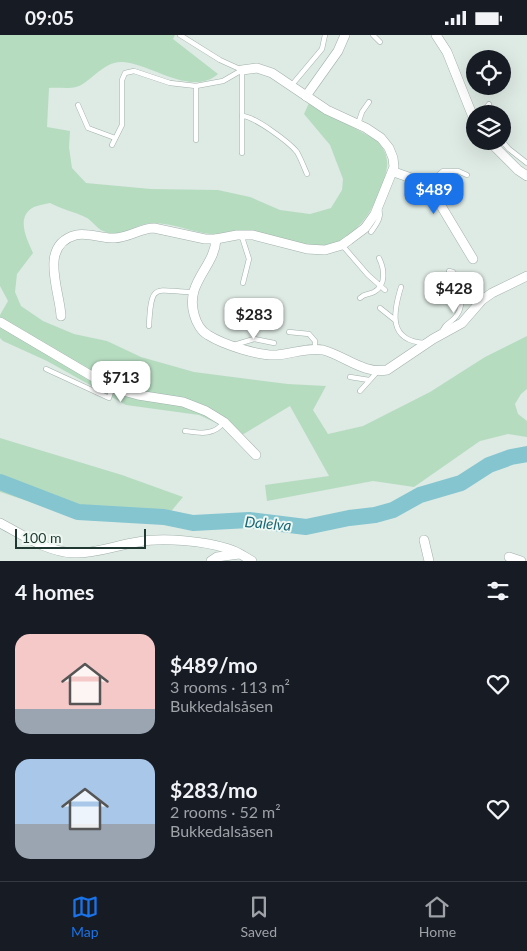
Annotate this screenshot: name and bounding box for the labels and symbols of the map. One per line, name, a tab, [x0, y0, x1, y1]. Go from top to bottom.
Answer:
pin: $489	[404, 173, 464, 215]
pin: $428	[424, 271, 484, 314]
pin: $283	[224, 297, 284, 340]
pin: $713	[91, 361, 151, 403]
water label: Dalelva	[244, 512, 292, 534]
scale bar	[15, 526, 146, 549]

